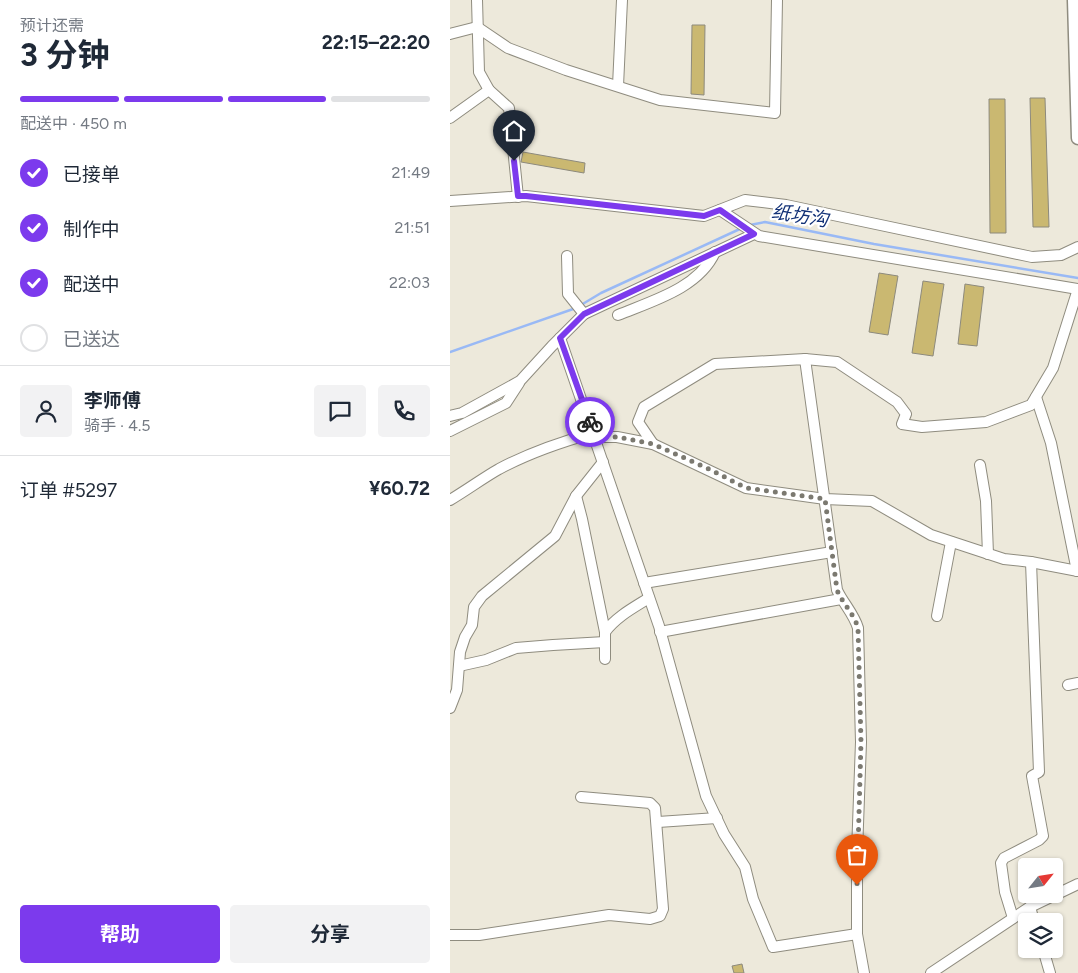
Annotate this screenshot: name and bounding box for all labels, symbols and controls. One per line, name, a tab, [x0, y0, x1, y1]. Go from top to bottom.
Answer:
text: 预计还需	[20, 16, 84, 35]
text: 22:15–22:20	[322, 31, 430, 54]
text: 3 分钟	[20, 36, 109, 74]
pin	[493, 110, 535, 161]
text: 配送中 · 450 m	[20, 114, 127, 133]
icon: home	[500, 117, 528, 145]
icon: check	[20, 159, 48, 187]
text: 已接单	[63, 163, 120, 186]
text: 21:49	[391, 163, 430, 182]
water label: 纸坊沟	[770, 200, 832, 232]
icon: check	[20, 214, 48, 242]
text: 制作中	[63, 218, 120, 241]
text: 21:51	[395, 218, 430, 237]
icon: check	[20, 269, 48, 297]
text: 配送中	[63, 273, 120, 296]
text: 22:03	[389, 273, 430, 292]
text: 已送达	[63, 328, 120, 351]
button: person	[20, 385, 72, 437]
button: chat	[314, 385, 366, 437]
button: phone	[378, 385, 430, 437]
text: 李师傅	[84, 389, 141, 412]
courier	[565, 397, 615, 447]
icon: bike	[576, 408, 604, 436]
text: 骑手 · 4.5	[84, 416, 150, 435]
text: ¥60.72	[369, 477, 430, 500]
text: 订单 #5297	[20, 479, 117, 502]
pin	[836, 834, 878, 885]
icon: bag	[843, 841, 871, 869]
north arrow	[1018, 858, 1062, 902]
map controls	[1018, 858, 1063, 958]
button: 帮助	[20, 905, 220, 963]
button: 分享	[230, 905, 430, 963]
button: layers	[1018, 913, 1063, 958]

